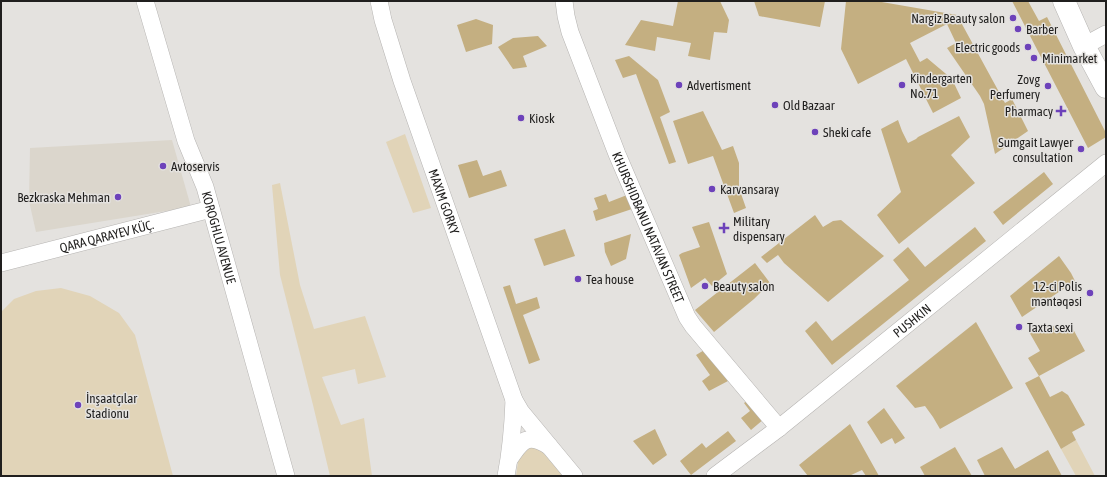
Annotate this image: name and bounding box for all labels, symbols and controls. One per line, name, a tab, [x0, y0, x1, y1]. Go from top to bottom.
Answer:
place label: Nargiz Beauty salon	[911, 11, 1005, 26]
marker: Nargiz Beauty salon	[1008, 13, 1018, 23]
place label: Barber	[1026, 22, 1058, 37]
marker: Barber	[1013, 24, 1023, 34]
place label: Electric goods	[955, 40, 1020, 55]
marker: Electric goods	[1023, 42, 1033, 52]
place label: Minimarket	[1042, 51, 1098, 66]
marker: Minimarket	[1029, 53, 1039, 63]
place label: Kindergarten No.71	[910, 71, 972, 101]
place label: Zovg Perfumery	[990, 72, 1041, 102]
place label: Advertisment	[687, 78, 751, 93]
marker: Advertisment	[674, 80, 684, 90]
marker: Kindergarten No.71	[897, 80, 907, 90]
marker: Zovg Perfumery	[1043, 81, 1053, 91]
place label: Old Bazaar	[783, 98, 835, 113]
marker: Old Bazaar	[770, 100, 780, 110]
place label: Pharmacy	[1005, 104, 1054, 119]
marker: Pharmacy	[1056, 106, 1066, 116]
place label: Kiosk	[529, 111, 555, 126]
marker: Kiosk	[516, 113, 526, 123]
place label: Sheki cafe	[823, 125, 871, 140]
marker: Sheki cafe	[810, 127, 820, 137]
place label: Sumgait Lawyer consultation	[998, 135, 1073, 165]
marker: Sumgait Lawyer consultation	[1076, 144, 1086, 154]
street label: KHURSHIDBANU NATAVAN STREET	[609, 149, 688, 305]
place label: Avtoservis	[171, 159, 220, 174]
marker: Avtoservis	[158, 161, 168, 171]
street label: MAXIM GORKY	[426, 167, 463, 236]
place label: Karvansaray	[720, 182, 780, 197]
marker: Karvansaray	[707, 184, 717, 194]
street label: KOROGHLU AVENUE	[199, 189, 239, 286]
place label: Bezkraska Mehman	[17, 190, 110, 205]
marker: Bezkraska Mehman	[113, 192, 123, 202]
place label: Military dispensary	[733, 214, 786, 244]
street label: QARA QARAYEV KÜÇ.	[58, 217, 155, 255]
marker: Military dispensary	[718, 222, 730, 234]
place label: Tea house	[586, 272, 634, 287]
marker: Tea house	[573, 274, 583, 284]
place label: Beauty salon	[713, 279, 775, 294]
place label: 12-ci Polis məntəqəsi	[1031, 279, 1082, 309]
marker: Beauty salon	[700, 281, 710, 291]
marker: 12-ci Polis məntəqəsi	[1085, 288, 1095, 298]
street label: PUSHKIN	[890, 301, 934, 340]
place label: Taxta sexi	[1027, 320, 1073, 335]
marker: Taxta sexi	[1014, 322, 1024, 332]
place label: İnşaatçılar Stadionu	[86, 391, 137, 421]
marker: İnşaatçılar Stadionu	[73, 400, 83, 410]

